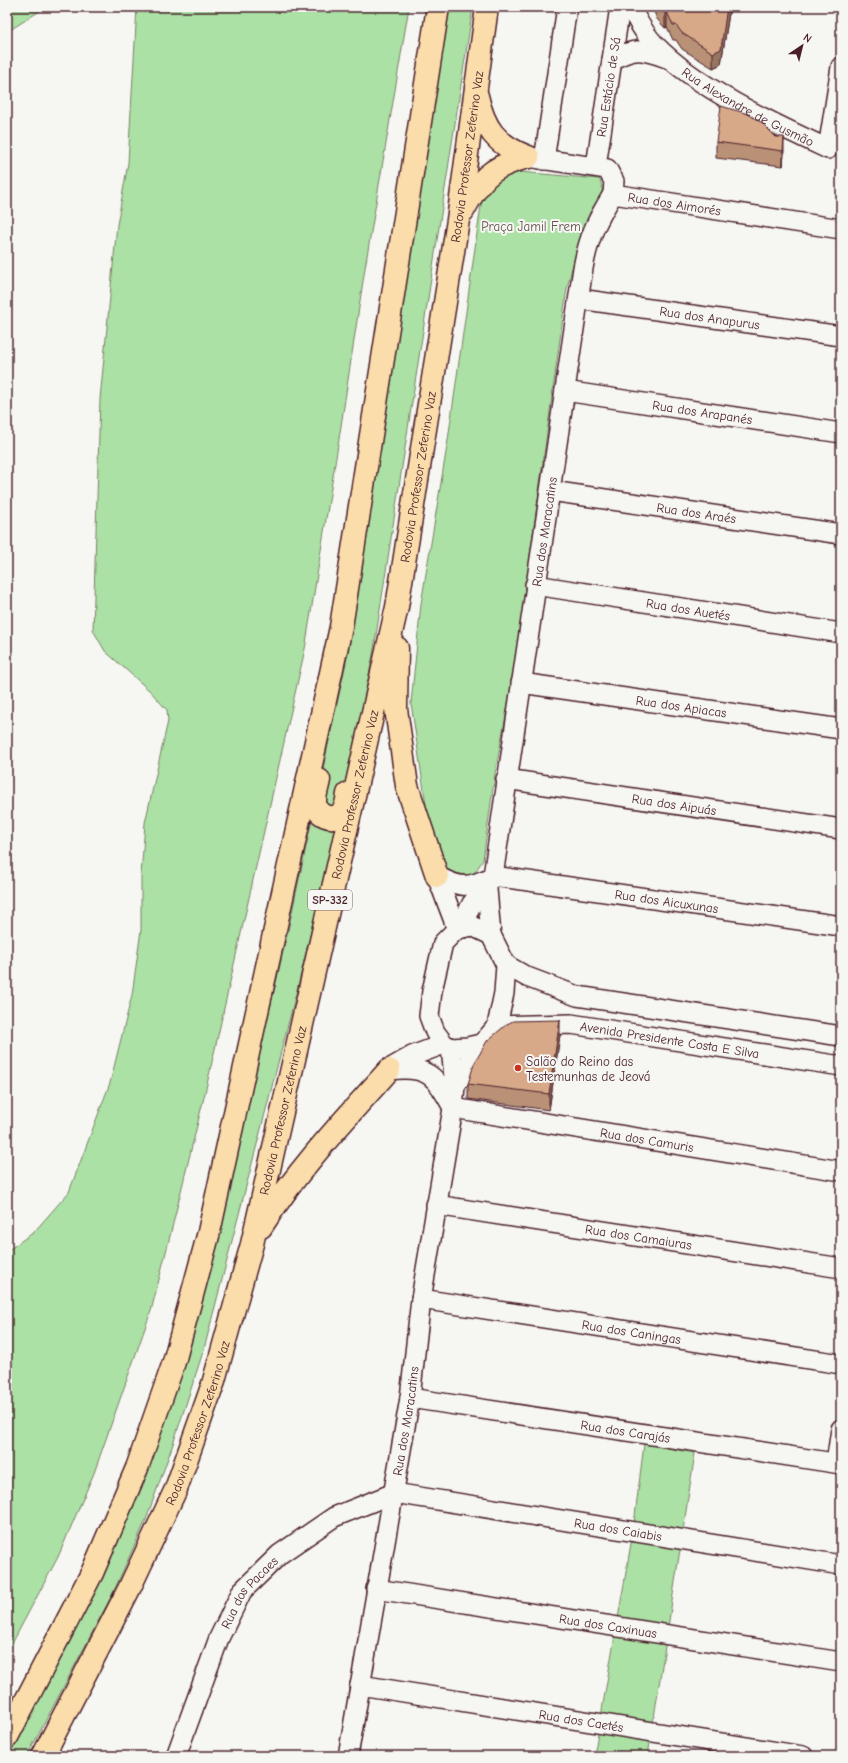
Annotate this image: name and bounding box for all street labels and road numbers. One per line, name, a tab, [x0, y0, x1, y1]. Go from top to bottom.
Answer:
street label: Rua Estácio de Sá	[593, 36, 623, 138]
street label: Rua Alexandre de Gusmão	[679, 64, 816, 149]
street label: Rodovia Professor Zeferino Vaz	[448, 70, 486, 244]
street label: Rua dos Aimorés	[627, 189, 722, 218]
street label: Rua dos Anapurus	[658, 303, 761, 332]
street label: Rodovia Professor Zeferino Vaz	[397, 390, 439, 564]
street label: Rua dos Arapanés	[651, 397, 753, 427]
street label: Rua dos Maracatins	[529, 476, 560, 587]
street label: Rua dos Araés	[656, 500, 737, 526]
street label: Rua dos Auetés	[645, 596, 731, 624]
street label: Rua dos Apiacas	[635, 693, 728, 720]
street label: Rodovia Professor Zeferino Vaz	[328, 708, 381, 881]
street label: Rua dos Aipuás	[631, 791, 717, 818]
street label: Rua dos Aicuxunas	[614, 887, 719, 916]
road number: SP-332	[308, 890, 352, 910]
street label: Avenida Presidente Costa E Silva	[579, 1019, 760, 1061]
street label: Rodovia Professor Zeferino Vaz	[256, 1024, 309, 1197]
street label: Rua dos Camuris	[599, 1125, 695, 1155]
street label: Rua dos Camaiuras	[584, 1221, 693, 1253]
street label: Rua dos Caningas	[581, 1317, 682, 1347]
street label: Rodovia Professor Zeferino Vaz	[163, 1339, 233, 1508]
street label: Rua dos Maracatins	[390, 1366, 421, 1477]
street label: Rua dos Carajás	[580, 1417, 671, 1446]
street label: Rua dos Caiabis	[573, 1515, 663, 1544]
street label: Rua dos Pacaes	[218, 1553, 281, 1631]
street label: Rua dos Caxinuas	[558, 1611, 658, 1641]
street label: Rua dos Caetés	[538, 1707, 624, 1735]

